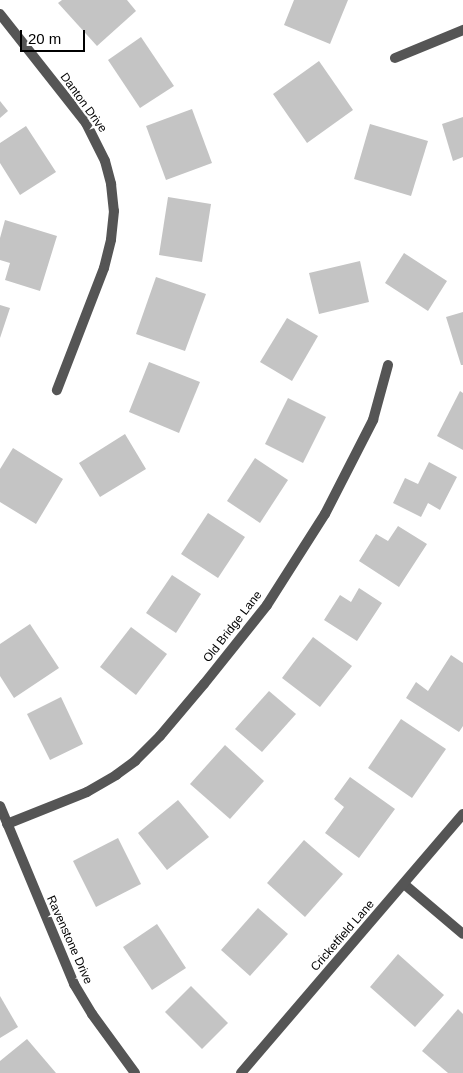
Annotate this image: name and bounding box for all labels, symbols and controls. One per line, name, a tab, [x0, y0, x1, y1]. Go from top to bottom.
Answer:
scale bar	[22, 20, 88, 52]
text: 20 m	[28, 30, 61, 47]
street label: Danton Drive	[57, 70, 109, 136]
street label: Old Bridge Lane	[201, 588, 265, 666]
street label: Ravenstone Drive	[43, 894, 95, 986]
street label: Cricketfield Lane	[308, 898, 378, 974]

